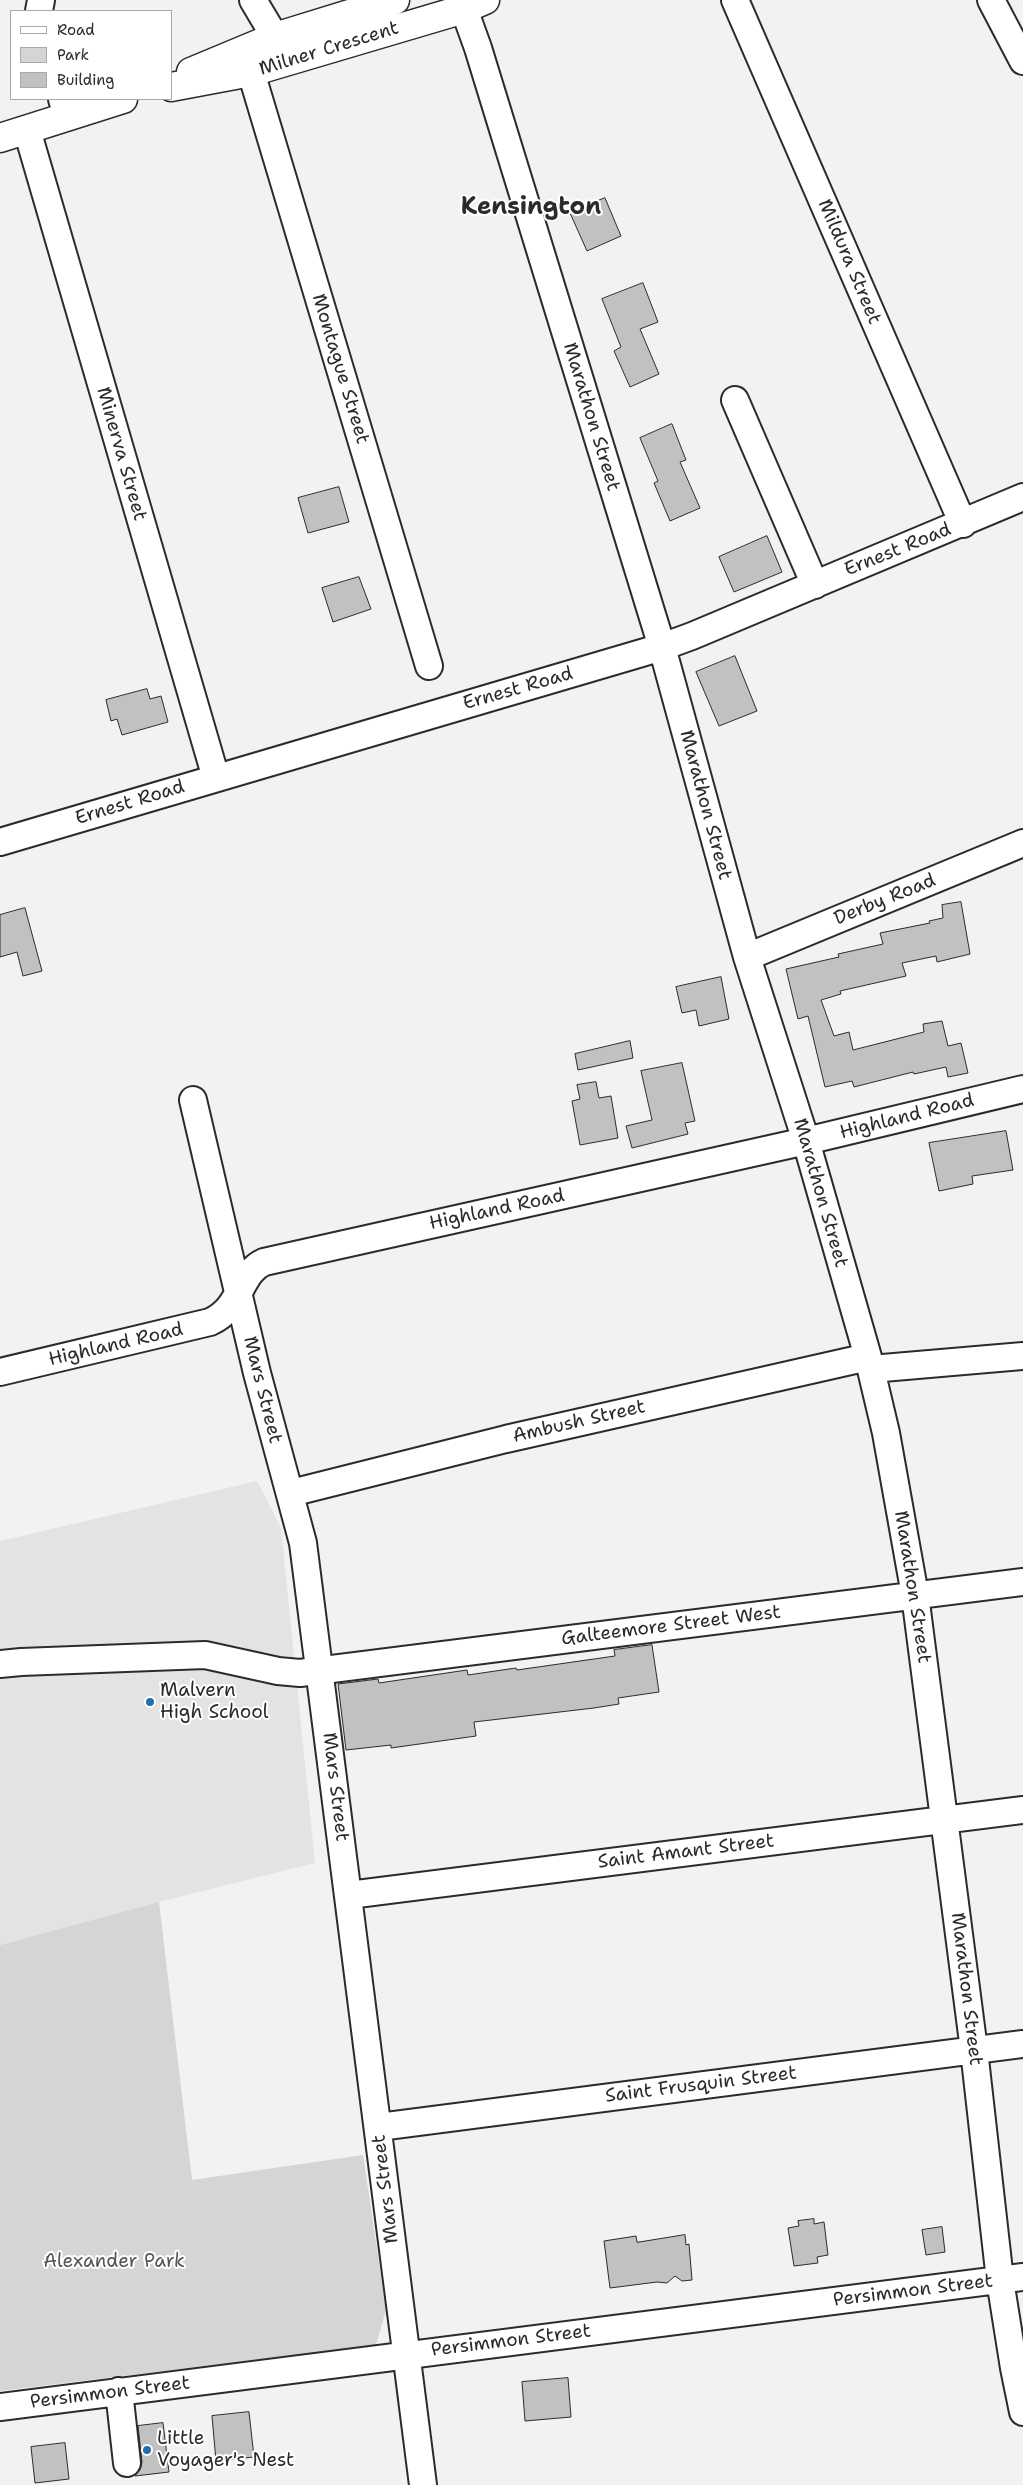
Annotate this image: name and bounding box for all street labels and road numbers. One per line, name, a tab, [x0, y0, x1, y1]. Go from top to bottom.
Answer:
street label: Milner Crescent	[257, 17, 401, 81]
street label: Mildura Street	[812, 196, 886, 328]
street label: Montague Street	[306, 291, 374, 447]
street label: Marathon Street	[558, 340, 624, 494]
street label: Minerva Street	[91, 384, 151, 524]
street label: Ernest Road	[841, 518, 955, 582]
street label: Ernest Road	[461, 662, 575, 716]
street label: Marathon Street	[674, 728, 736, 882]
street label: Ernest Road	[73, 776, 187, 830]
street label: Derby Road	[831, 869, 939, 931]
street label: Highland Road	[838, 1089, 976, 1145]
street label: Marathon Street	[788, 1116, 852, 1270]
street label: Highland Road	[427, 1185, 567, 1235]
street label: Highland Road	[47, 1318, 185, 1372]
street label: Mars Street	[238, 1334, 286, 1446]
street label: Ambush Street	[510, 1396, 648, 1448]
street label: Marathon Street	[889, 1509, 935, 1665]
street label: Galteemore Street West	[560, 1601, 782, 1651]
street label: Mars Street	[317, 1731, 353, 1843]
street label: Saint Amant Street	[597, 1830, 775, 1874]
street label: Marathon Street	[945, 1911, 987, 2067]
street label: Saint Frusquin Street	[604, 2062, 798, 2108]
street label: Mars Street	[368, 2133, 404, 2245]
street label: Persimmon Street	[832, 2270, 994, 2312]
street label: Persimmon Street	[430, 2320, 592, 2362]
street label: Persimmon Street	[29, 2372, 191, 2414]

